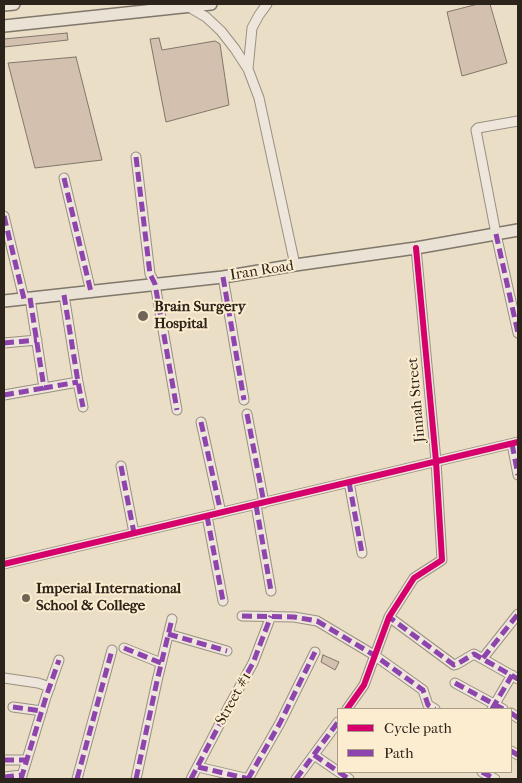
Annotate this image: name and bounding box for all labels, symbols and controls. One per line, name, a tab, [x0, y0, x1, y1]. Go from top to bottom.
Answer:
street label: Iran Road	[229, 257, 295, 285]
place label: Brain Surgery Hospital	[154, 298, 246, 333]
marker: Brain Surgery Hospital	[136, 309, 150, 323]
street label: Jinnah Street	[404, 357, 430, 443]
place label: Imperial International School & College	[36, 580, 181, 615]
marker: Imperial International School & College	[20, 592, 32, 604]
street label: Street #1	[212, 669, 256, 729]
legend	[337, 708, 512, 773]
text: Cycle path	[384, 719, 452, 737]
text: Path	[384, 744, 414, 762]

